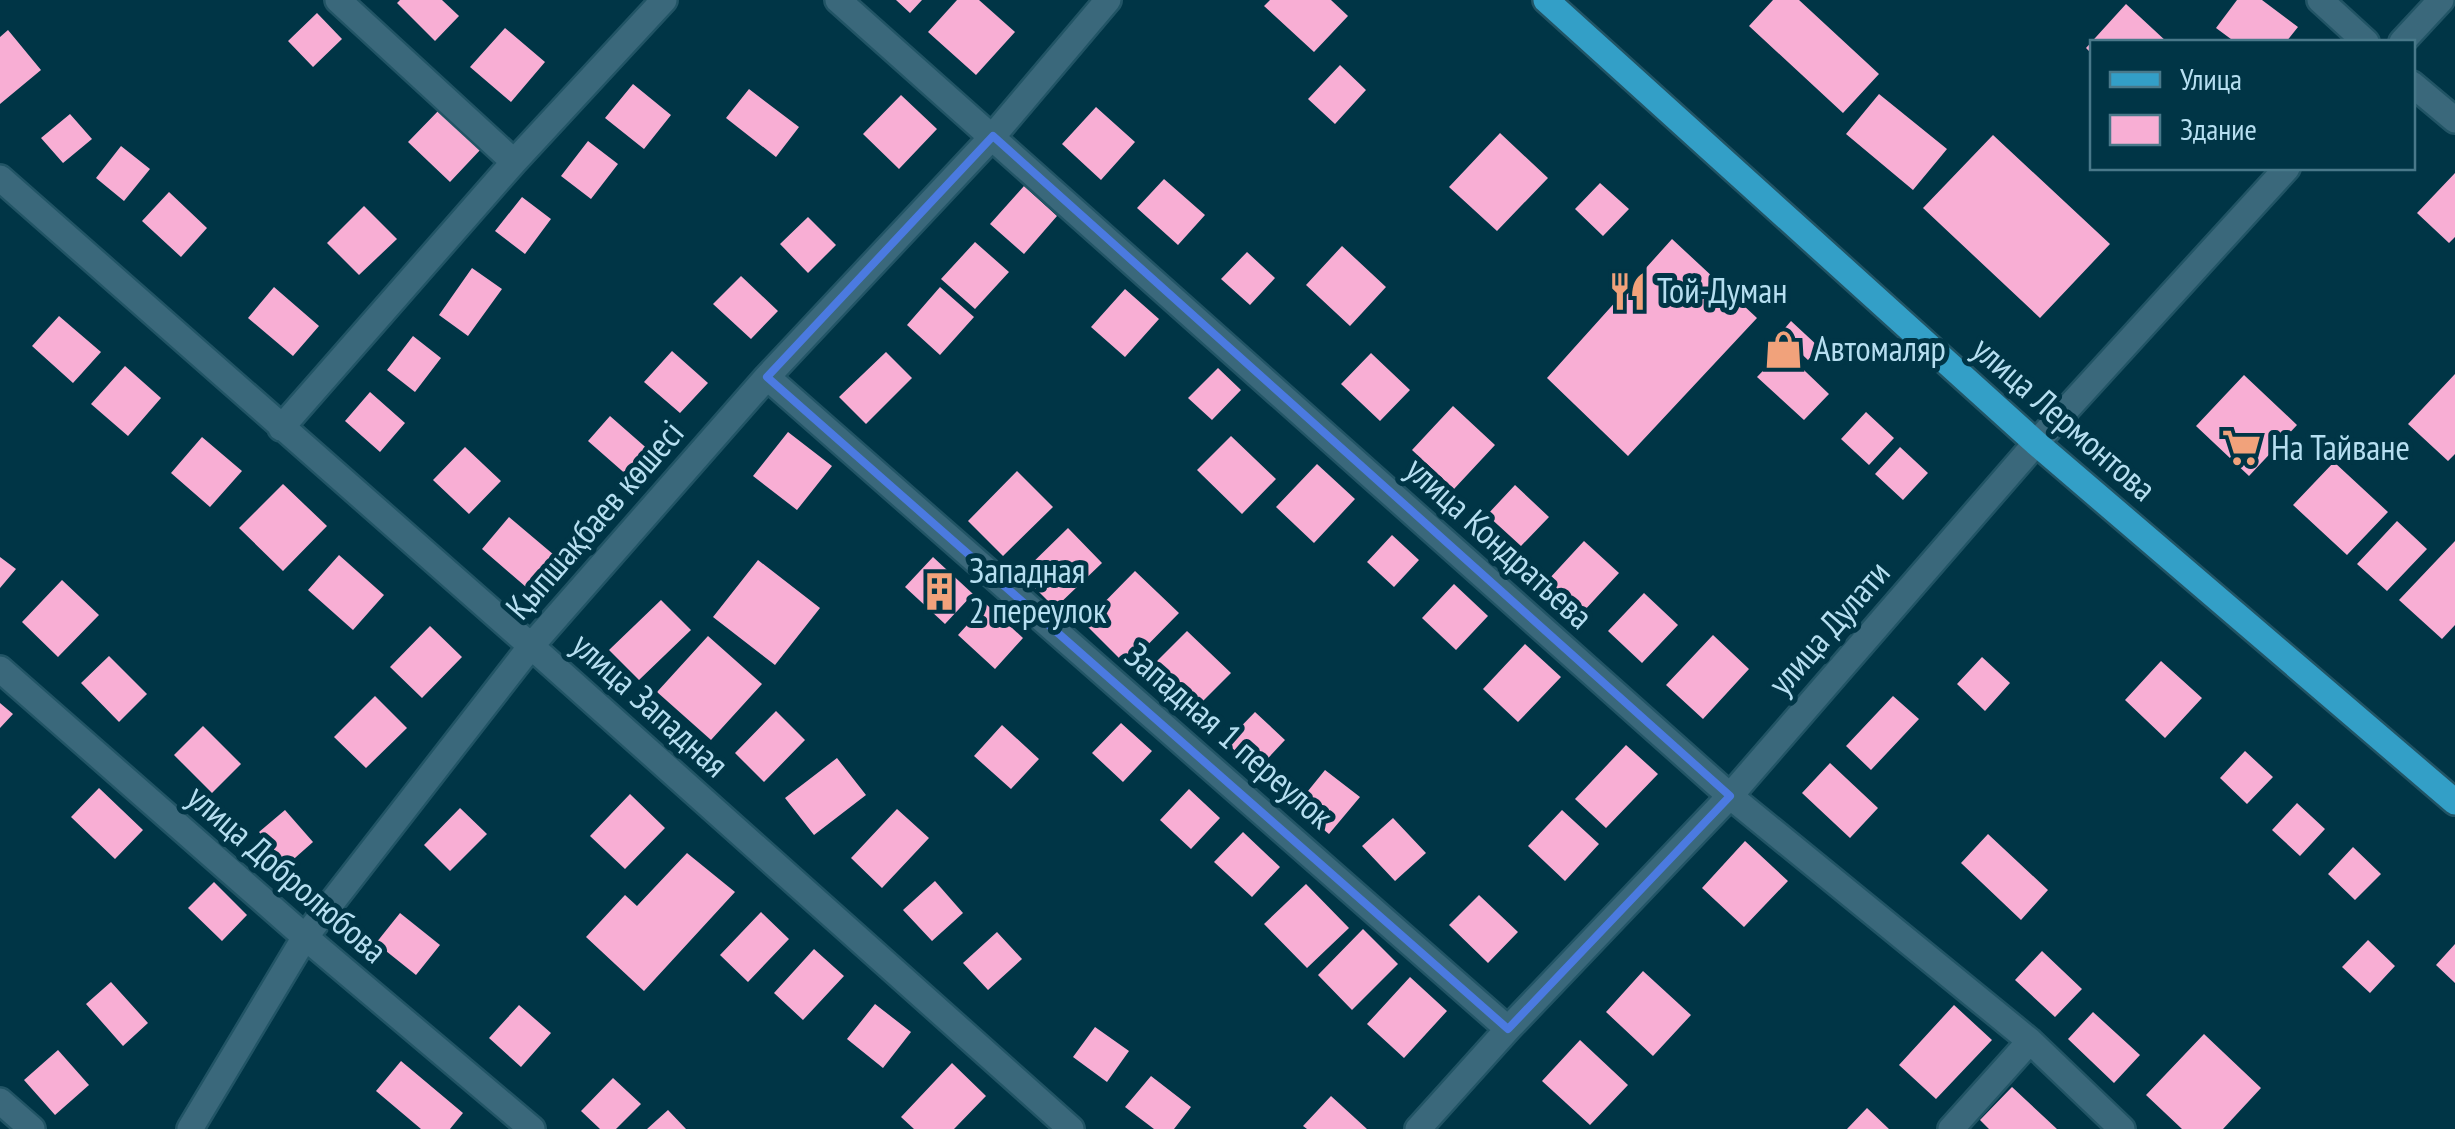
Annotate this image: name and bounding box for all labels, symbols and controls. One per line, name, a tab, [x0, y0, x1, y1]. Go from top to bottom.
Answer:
legend	[2090, 40, 2415, 170]
text: Улица	[2180, 59, 2242, 98]
text: Здание	[2180, 109, 2257, 148]
place label: Той-Думан	[1657, 267, 1787, 313]
restaurant icon: Той-Думан	[1606, 270, 1648, 312]
place label: Автомаляр	[1814, 325, 1946, 371]
street label: улица Лермонтова	[1963, 326, 2166, 511]
shop icon: Автомаляр	[1763, 328, 1805, 370]
street label: Қыпшақбаев көшесі	[495, 410, 693, 628]
place label: На Тайване	[2271, 424, 2410, 470]
supermarket icon: На Тайване	[2220, 427, 2262, 469]
street label: улица Кондратьева	[1396, 446, 1603, 638]
place label: Западная 2 переулок	[969, 547, 1107, 633]
street label: улица Дулати	[1757, 550, 1899, 704]
building icon: Западная 2 переулок	[918, 570, 960, 612]
street label: улица Западная	[563, 622, 739, 787]
street label: Западная 1 переулок	[1116, 632, 1344, 839]
street label: улица Добролюбова	[178, 774, 397, 973]

